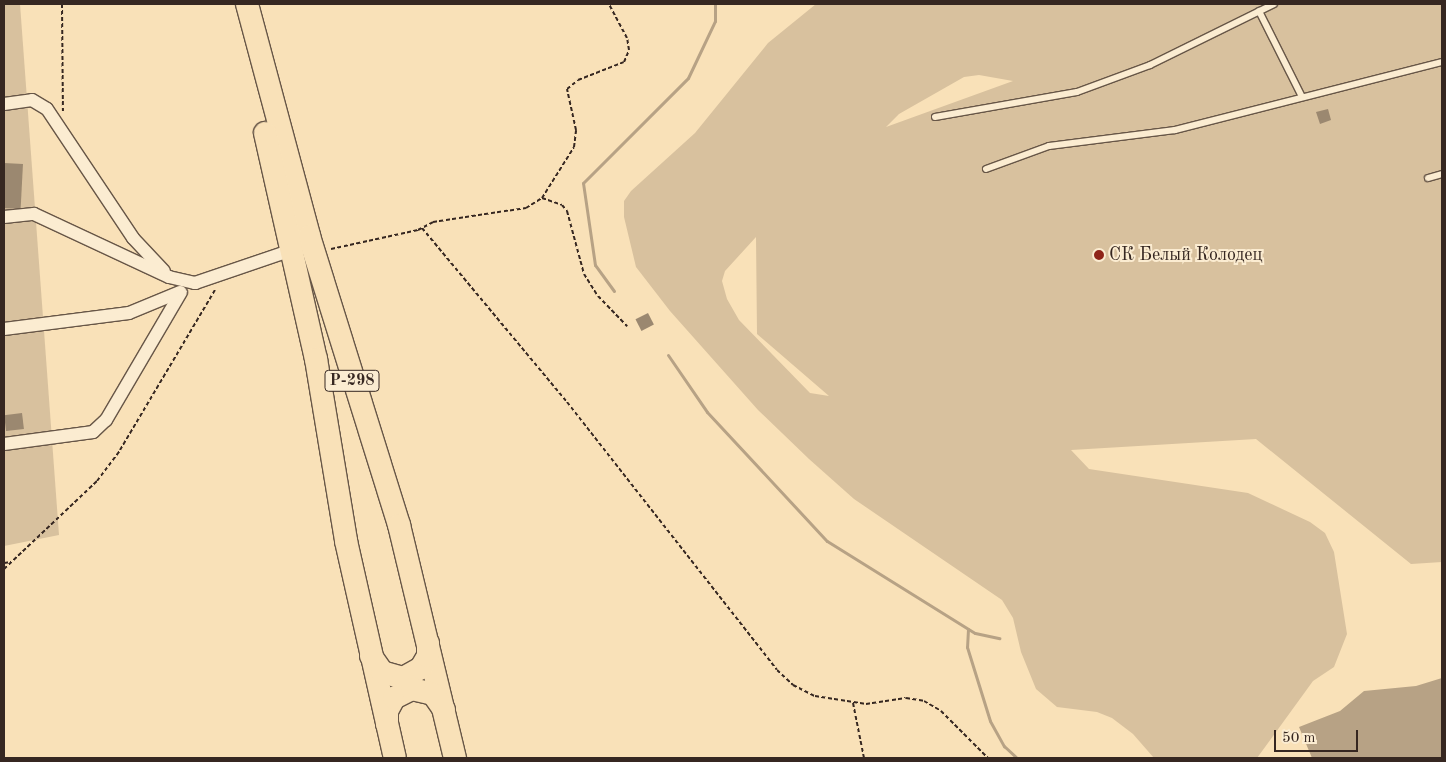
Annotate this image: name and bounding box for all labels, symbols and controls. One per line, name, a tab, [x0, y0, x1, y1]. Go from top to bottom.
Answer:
place label: СК Белый Колодец	[1109, 244, 1262, 266]
marker: СК Белый Колодец	[1093, 249, 1105, 261]
road number: Р-298	[324, 368, 380, 394]
scale bar	[1276, 720, 1360, 752]
text: 50 m	[1282, 731, 1316, 746]

